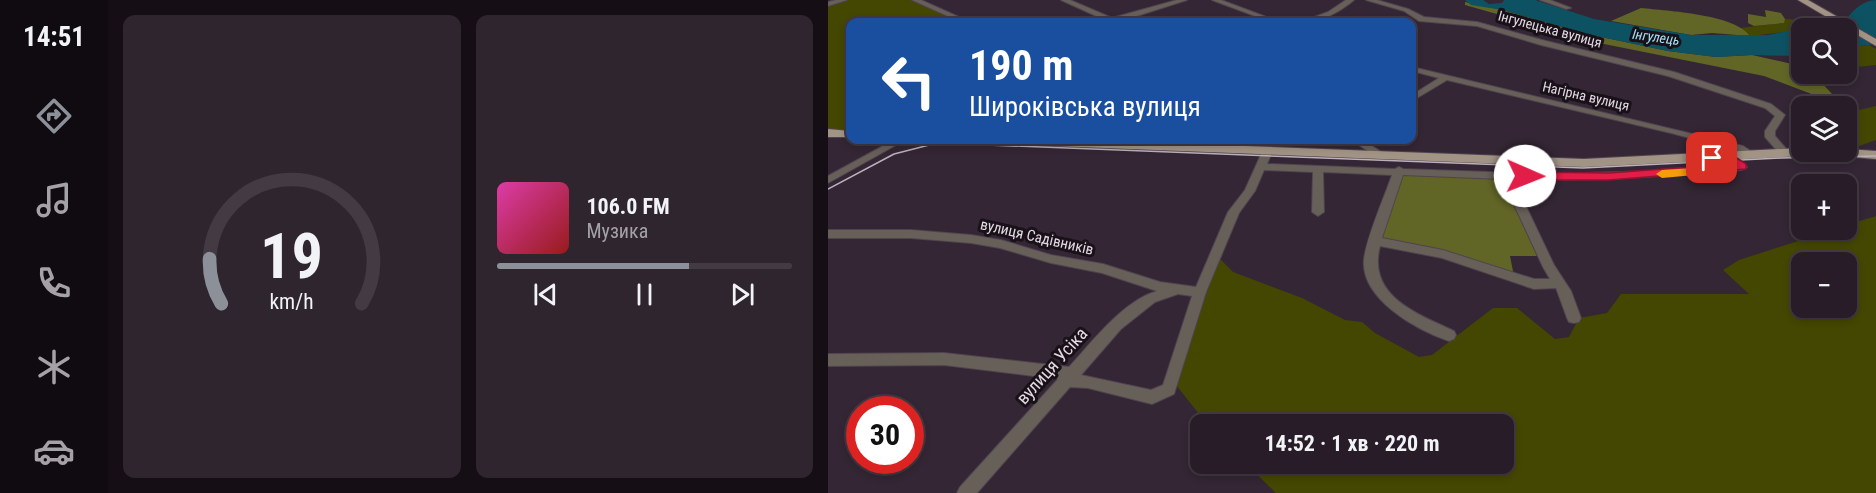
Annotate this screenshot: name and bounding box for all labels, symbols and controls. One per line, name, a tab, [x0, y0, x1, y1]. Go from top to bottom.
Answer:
street label: Інгулецька вулиця	[1496, 7, 1604, 51]
map controls	[1791, 18, 1857, 318]
button: search	[1791, 18, 1857, 84]
text: 14:51	[23, 21, 85, 53]
water label: Інгулець	[1631, 26, 1681, 48]
text: 190 m	[969, 41, 1074, 90]
icon: left	[870, 42, 948, 120]
street label: Нагірна вулиця	[1541, 78, 1631, 114]
text: Широківська вулиця	[969, 91, 1201, 123]
icon: directions	[33, 95, 75, 137]
button: layers	[1791, 96, 1857, 162]
pin	[1686, 132, 1737, 183]
icon: arrive	[1695, 141, 1728, 174]
position arrow	[1493, 144, 1557, 208]
button: +	[1791, 174, 1857, 240]
icon: music	[33, 179, 75, 221]
text: 106.0 FM	[587, 194, 670, 219]
street label: вулиця Садівників	[979, 215, 1095, 259]
text: Музика	[587, 219, 648, 243]
text: 19	[260, 220, 323, 293]
button: −	[1791, 252, 1857, 318]
icon: phone	[33, 262, 75, 304]
icon: previous	[529, 278, 562, 311]
icon: pause	[628, 278, 661, 311]
icon: next	[726, 278, 759, 311]
text: km/h	[270, 289, 314, 314]
street label: вулиця Усіка	[1012, 323, 1091, 408]
icon: climate	[33, 346, 75, 388]
speed limit sign: 30	[846, 396, 924, 474]
icon: car	[33, 430, 75, 472]
text: 14:52 · 1 хв · 220 m	[1264, 431, 1440, 456]

